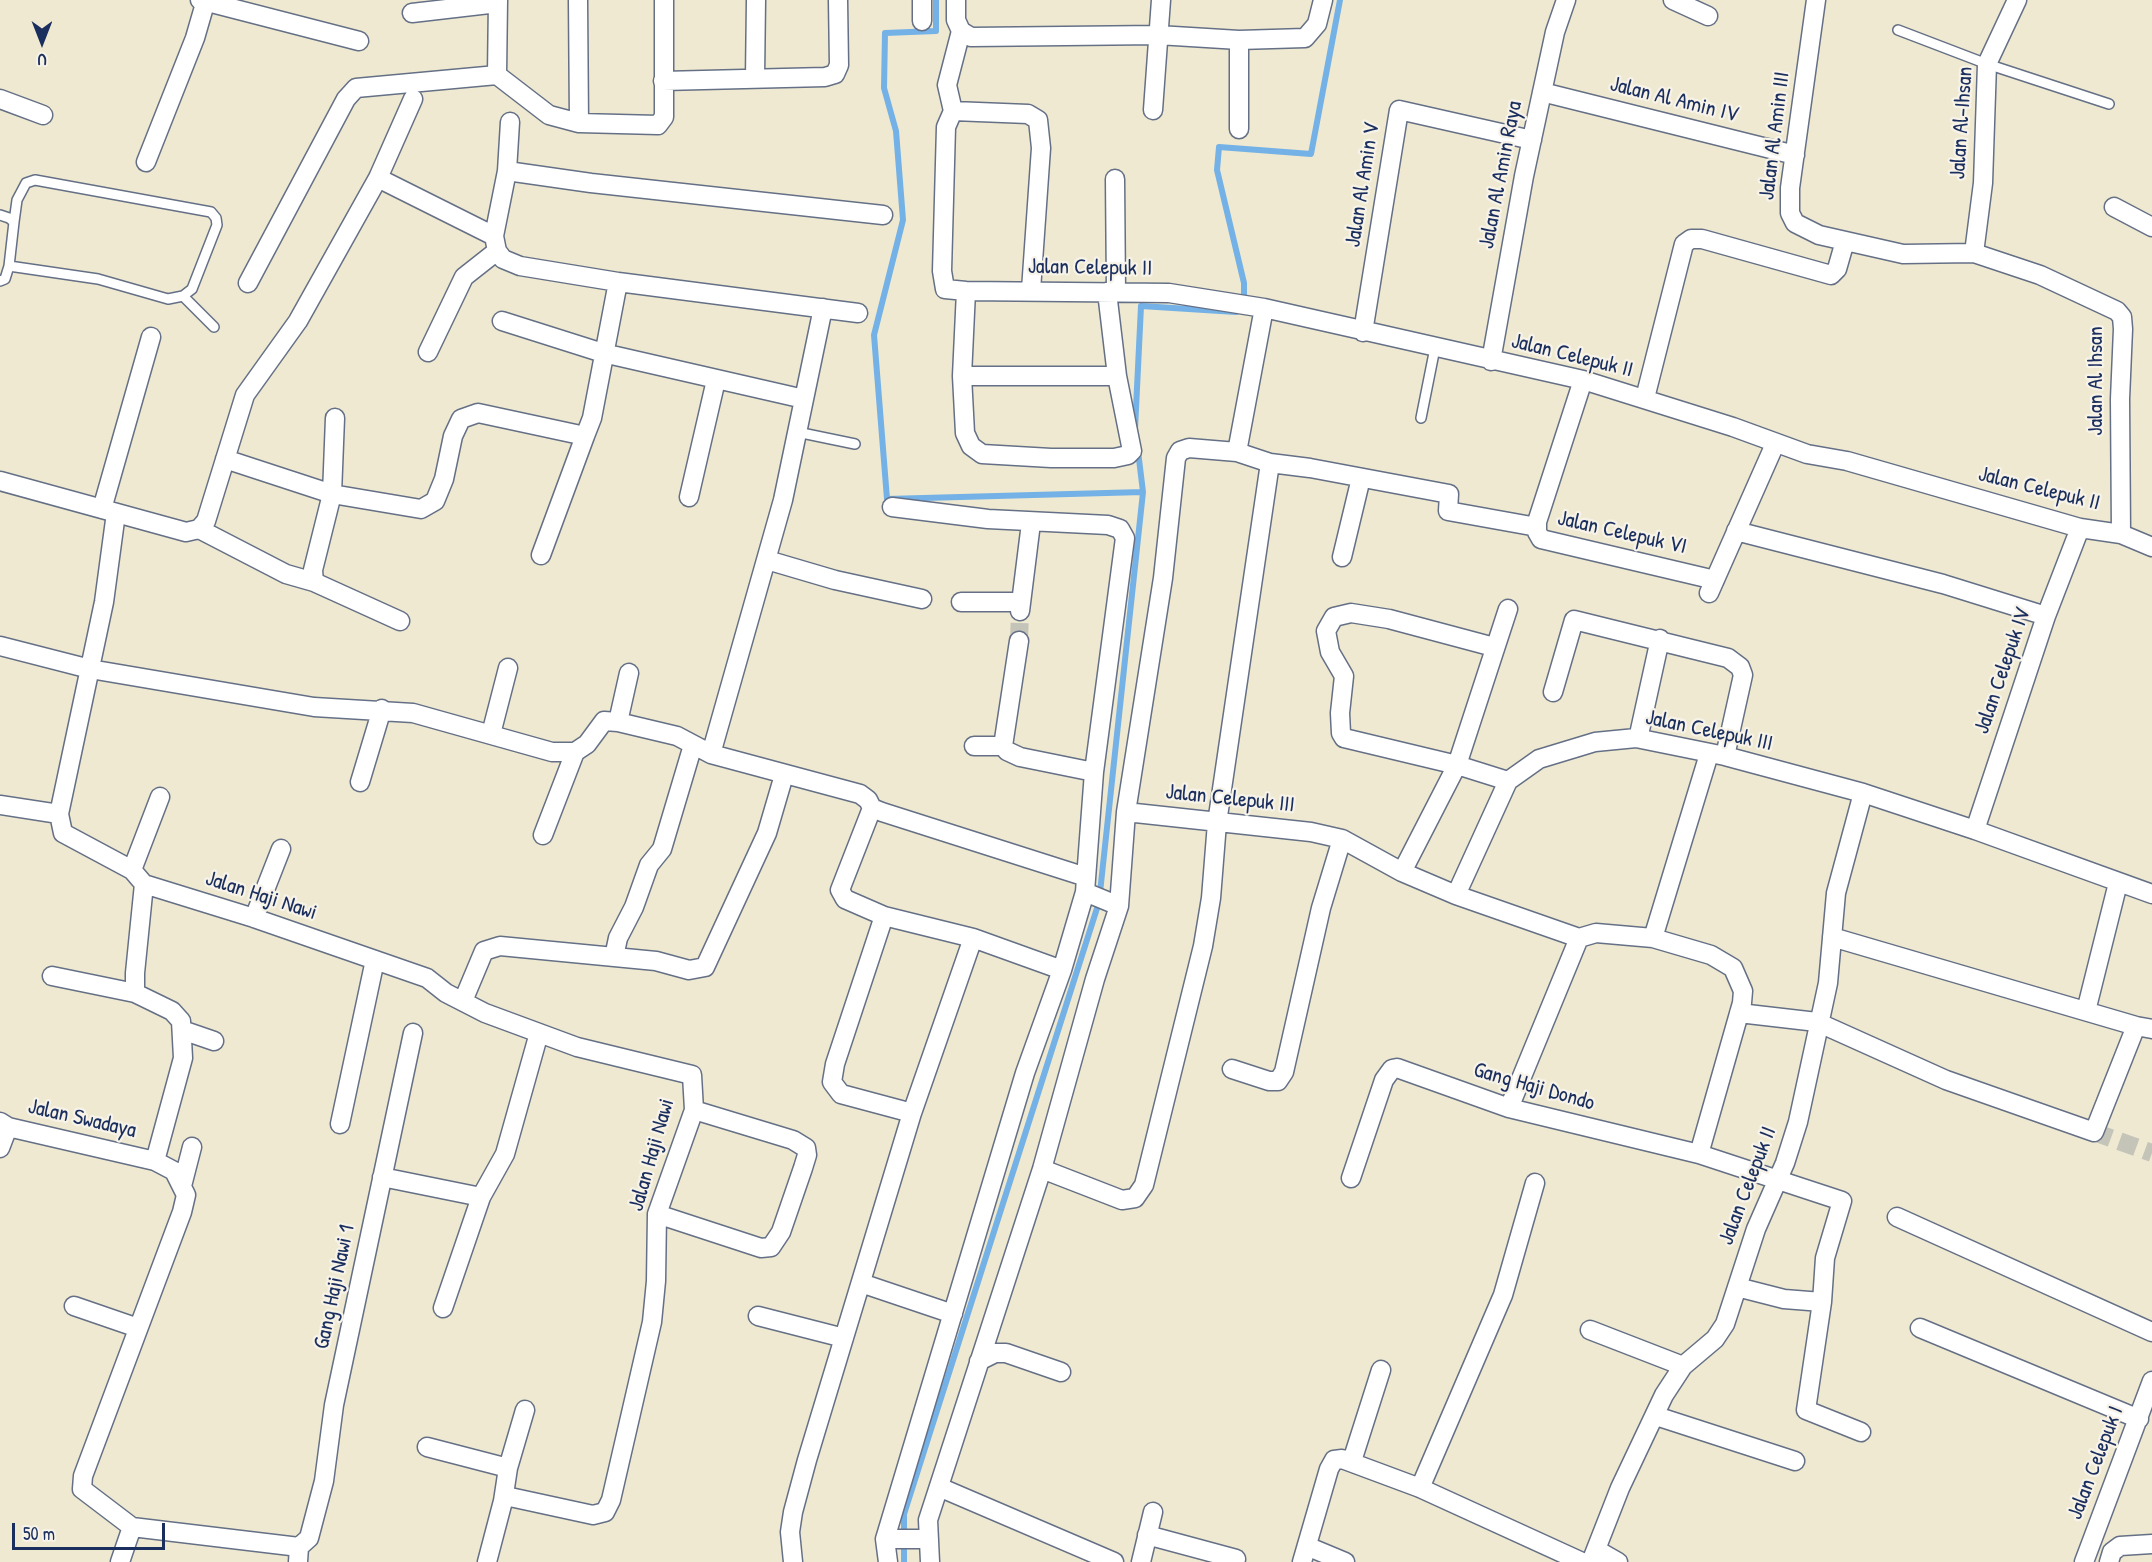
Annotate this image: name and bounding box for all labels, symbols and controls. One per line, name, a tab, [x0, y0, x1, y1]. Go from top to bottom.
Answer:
north arrow	[12, 12, 72, 72]
text: U	[38, 49, 46, 71]
street label: Jalan Al-Ihsan	[1945, 66, 1979, 180]
street label: Jalan Al Amin III	[1754, 70, 1796, 202]
street label: Jalan Al Amin IV	[1607, 71, 1741, 129]
street label: Jalan Al Amin Raya	[1474, 99, 1528, 251]
street label: Jalan Al Amin V	[1340, 121, 1386, 249]
street label: Jalan Celepuk II	[1028, 254, 1152, 282]
street label: Jalan Al Ihsan	[2083, 326, 2109, 436]
street label: Jalan Celepuk II	[1508, 328, 1636, 384]
street label: Jalan Celepuk II	[1975, 461, 2103, 517]
street label: Jalan Celepuk VI	[1555, 505, 1689, 561]
street label: Jalan Celepuk IV	[1969, 604, 2037, 738]
street label: Jalan Celepuk III	[1643, 705, 1775, 757]
street label: Jalan Celepuk III	[1164, 779, 1296, 819]
street label: Jalan Haji Nawi	[202, 866, 320, 926]
street label: Gang Haji Dondo	[1470, 1057, 1598, 1117]
street label: Jalan Swadaya	[25, 1094, 139, 1144]
street label: Jalan Haji Nawi	[623, 1096, 681, 1214]
street label: Jalan Celepuk II	[1713, 1123, 1783, 1249]
street label: Gang Haji Nawi 1	[309, 1222, 361, 1352]
street label: Jalan Celepuk I	[2062, 1403, 2130, 1523]
scale bar	[15, 1511, 168, 1549]
text: 50 m	[23, 1521, 55, 1546]

